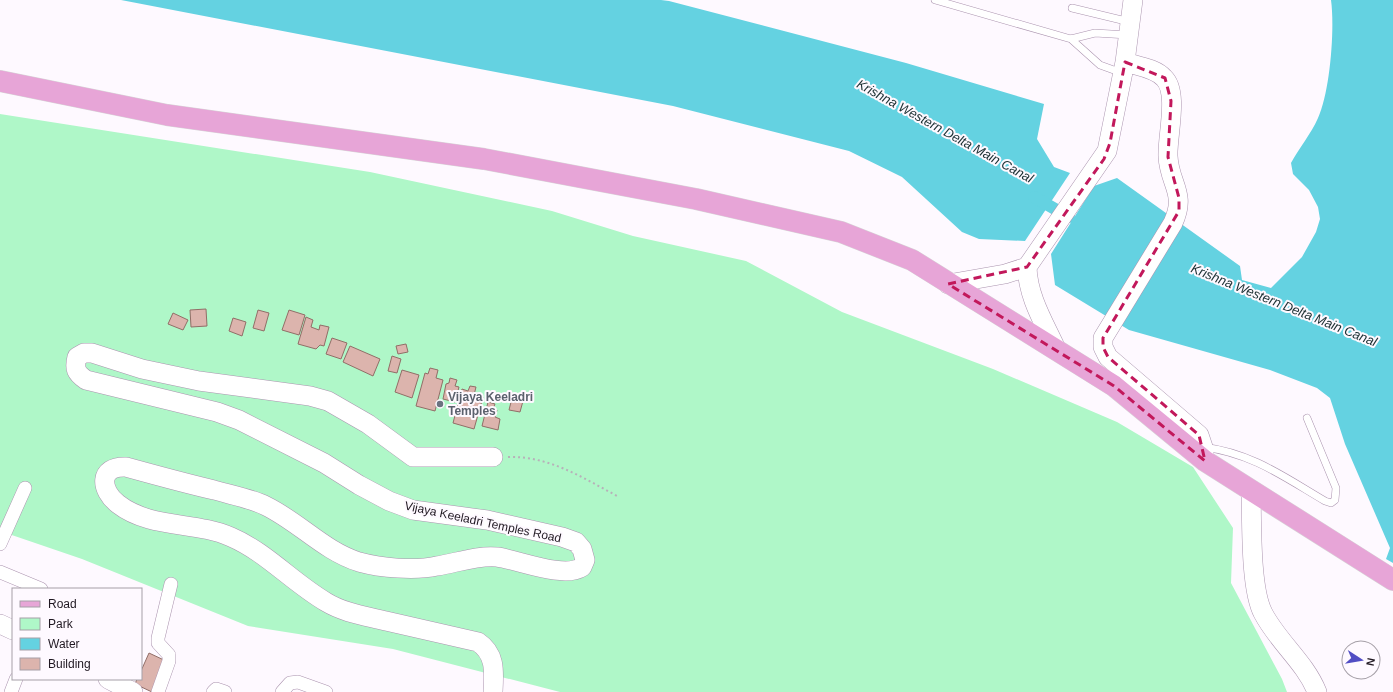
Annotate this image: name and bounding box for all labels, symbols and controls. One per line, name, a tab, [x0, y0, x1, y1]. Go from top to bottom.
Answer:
water label: Krishna Western Delta Main Canal	[854, 76, 1037, 186]
water label: Krishna Western Delta Main Canal	[1189, 261, 1380, 350]
place label: Vijaya Keeladri Temples	[448, 390, 533, 418]
marker: Vijaya Keeladri Temples	[435, 399, 445, 409]
street label: Vijaya Keeladri Temples Road	[403, 499, 563, 545]
legend	[12, 588, 142, 680]
text: Road	[48, 597, 77, 611]
text: Park	[48, 617, 74, 631]
text: Water	[48, 637, 80, 651]
north arrow	[1341, 640, 1381, 680]
text: Building	[48, 657, 91, 671]
text: N	[1364, 657, 1377, 667]

